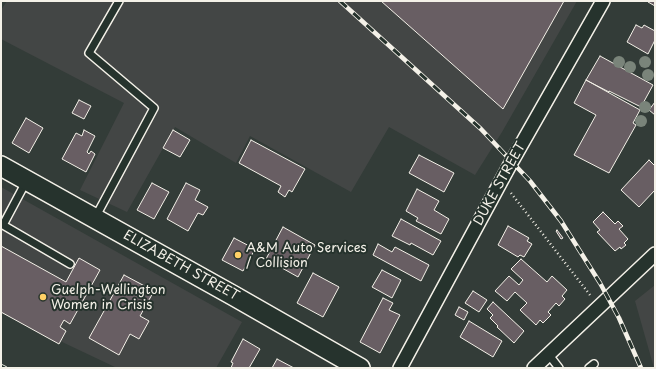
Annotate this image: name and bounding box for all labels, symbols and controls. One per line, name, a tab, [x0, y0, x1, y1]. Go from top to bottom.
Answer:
street label: DUKE STREET	[471, 140, 529, 228]
street label: ELIZABETH STREET	[120, 228, 242, 304]
place label: A&M Auto Services / Collision	[246, 240, 367, 271]
marker: A&M Auto Services / Collision	[233, 250, 243, 260]
place label: Guelph-Wellington Women in Crisis	[51, 282, 166, 313]
marker: Guelph-Wellington Women in Crisis	[38, 292, 48, 302]

